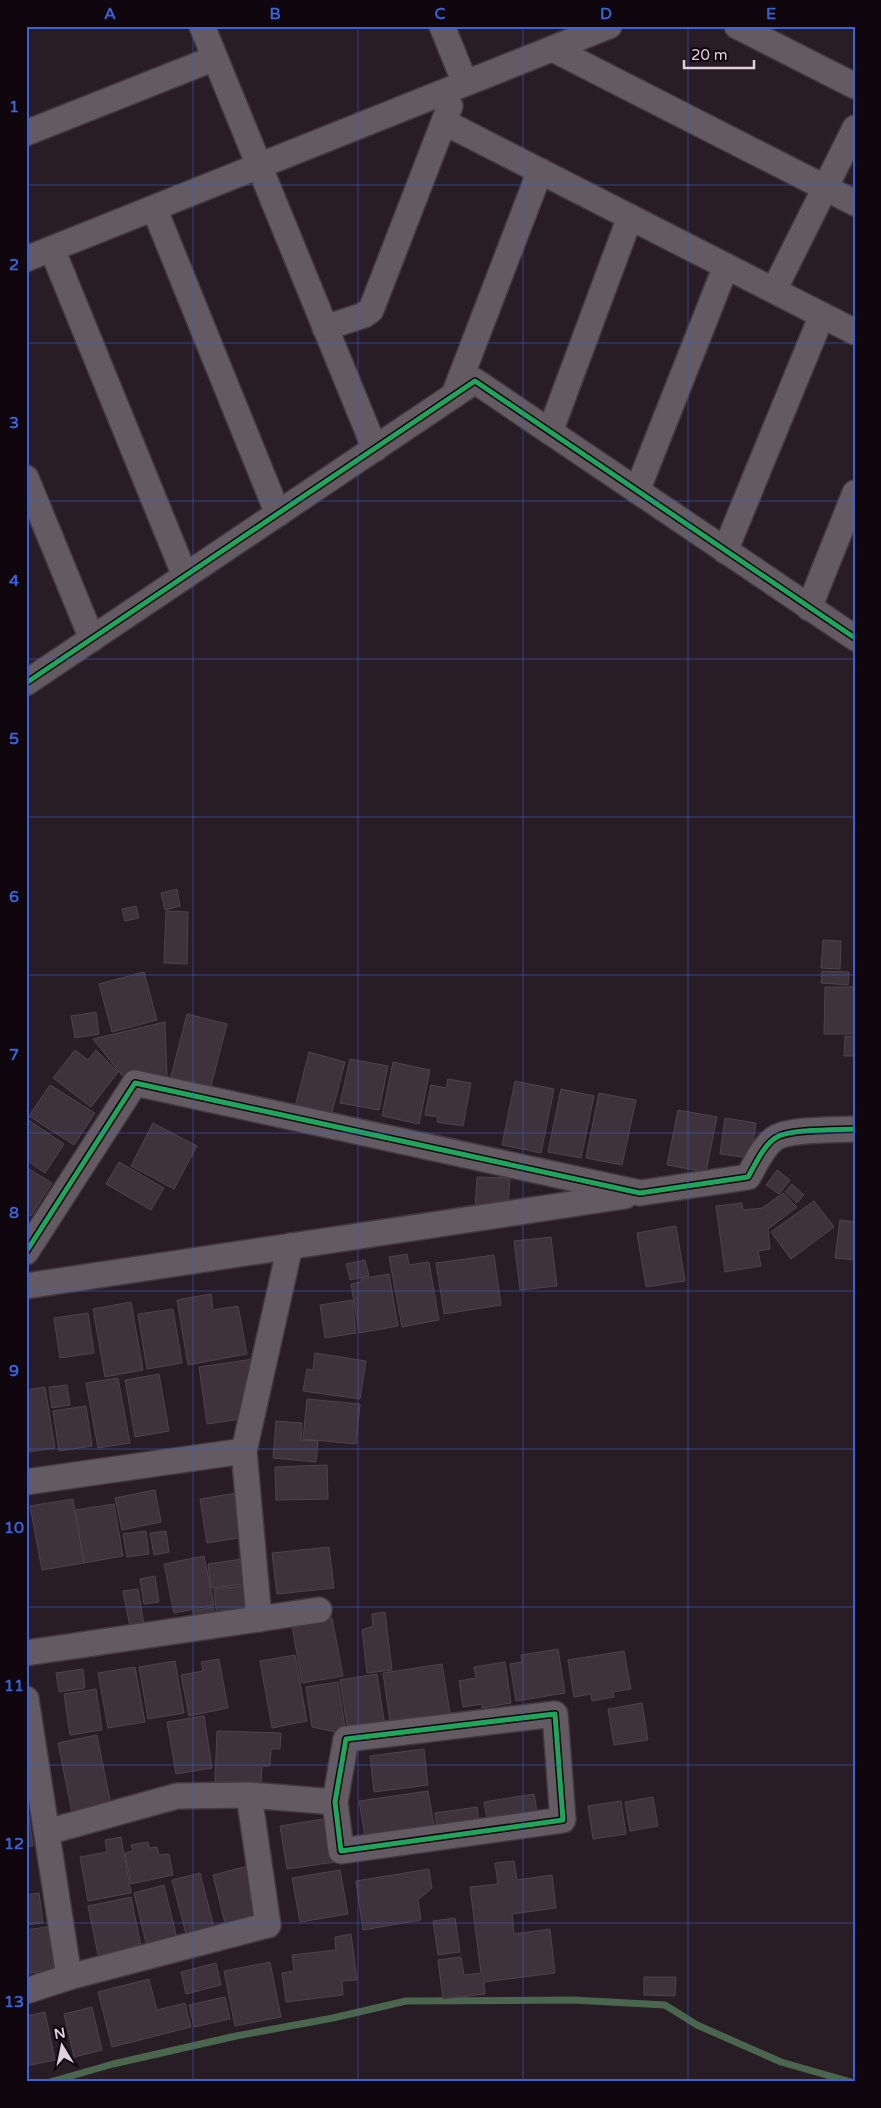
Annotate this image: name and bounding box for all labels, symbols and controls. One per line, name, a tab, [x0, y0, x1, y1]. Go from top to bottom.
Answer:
text: A	[104, 4, 116, 24]
text: B	[269, 4, 281, 24]
text: C	[434, 4, 446, 24]
text: D	[600, 4, 612, 24]
text: E	[766, 4, 776, 24]
scale bar	[684, 38, 754, 70]
text: 20 m	[691, 46, 728, 64]
text: 1	[9, 97, 19, 117]
text: 2	[9, 255, 19, 275]
text: 3	[9, 413, 19, 433]
text: 4	[9, 571, 19, 591]
text: 5	[9, 729, 19, 749]
text: 6	[9, 887, 19, 907]
text: 7	[9, 1045, 19, 1065]
text: 8	[9, 1203, 19, 1223]
text: 9	[9, 1361, 19, 1381]
text: 10	[4, 1518, 24, 1538]
text: 11	[4, 1676, 24, 1696]
text: 12	[4, 1834, 24, 1854]
text: 13	[4, 1992, 24, 2012]
north arrow	[38, 2020, 88, 2070]
text: N	[53, 2024, 67, 2043]

